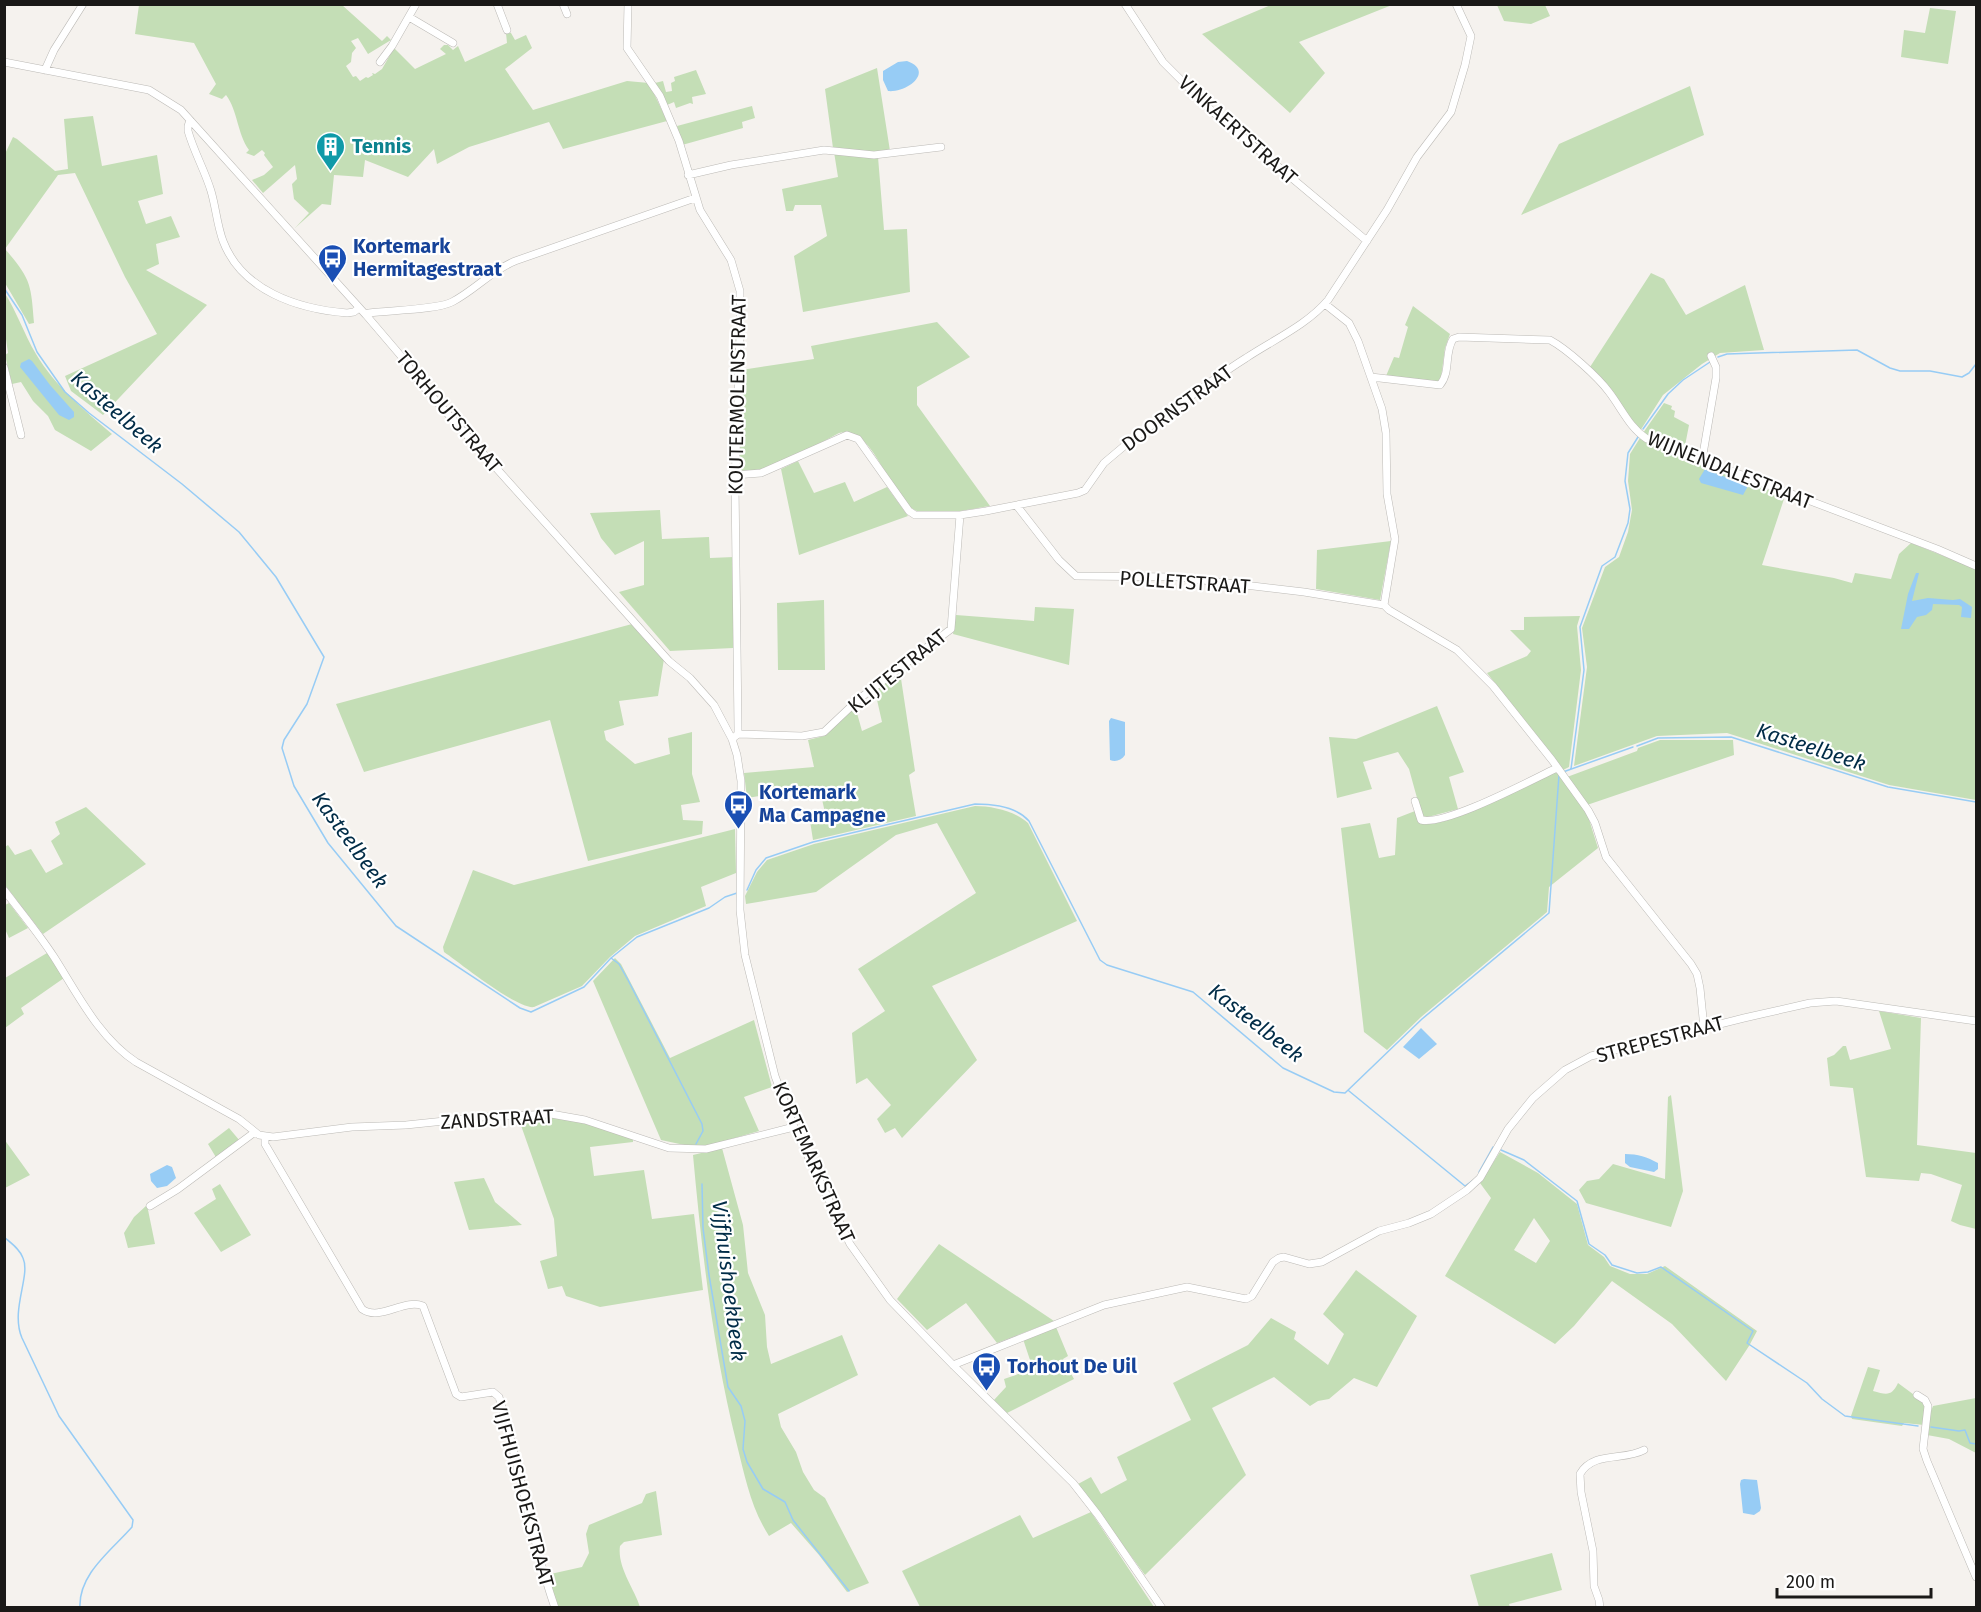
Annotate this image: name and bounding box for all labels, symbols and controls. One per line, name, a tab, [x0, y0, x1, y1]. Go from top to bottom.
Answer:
street label: VINKAERTSTRAAT	[1174, 70, 1303, 190]
building icon: Tennis	[315, 130, 347, 172]
place label: Tennis	[352, 134, 411, 158]
place label: Kortemark Hermitagestraat	[353, 234, 502, 281]
bus stop icon: Kortemark Hermitagestraat	[316, 242, 348, 284]
street label: KOUTERMOLENSTRAAT	[723, 294, 751, 495]
street label: TORHOUTSTRAAT	[391, 346, 507, 478]
street label: DOORNSTRAAT	[1117, 359, 1238, 456]
water label: Kasteelbeek	[66, 365, 168, 459]
street label: WIJNENDALESTRAAT	[1644, 426, 1817, 514]
street label: POLLETSTRAAT	[1119, 565, 1252, 599]
street label: KLIJTESTRAAT	[843, 624, 952, 718]
water label: Kasteelbeek	[1753, 717, 1869, 777]
place label: Kortemark Ma Campagne	[759, 780, 886, 827]
water label: Kasteelbeek	[306, 786, 394, 894]
bus stop icon: Kortemark Ma Campagne	[722, 788, 754, 830]
water label: Kasteelbeek	[1203, 978, 1309, 1068]
street label: STREPESTRAAT	[1594, 1010, 1727, 1068]
street label: KORTEMARKSTRAAT	[768, 1078, 861, 1247]
street label: ZANDSTRAAT	[440, 1104, 555, 1134]
water label: Vijfhuishoekbeek	[706, 1199, 752, 1363]
bus stop icon: Torhout De Uil	[970, 1350, 1002, 1392]
place label: Torhout De Uil	[1007, 1354, 1137, 1378]
street label: VIJFHUISHOEKSTRAAT	[487, 1398, 560, 1590]
scale bar	[1777, 1561, 1932, 1599]
text: 200 m	[1786, 1571, 1835, 1593]

